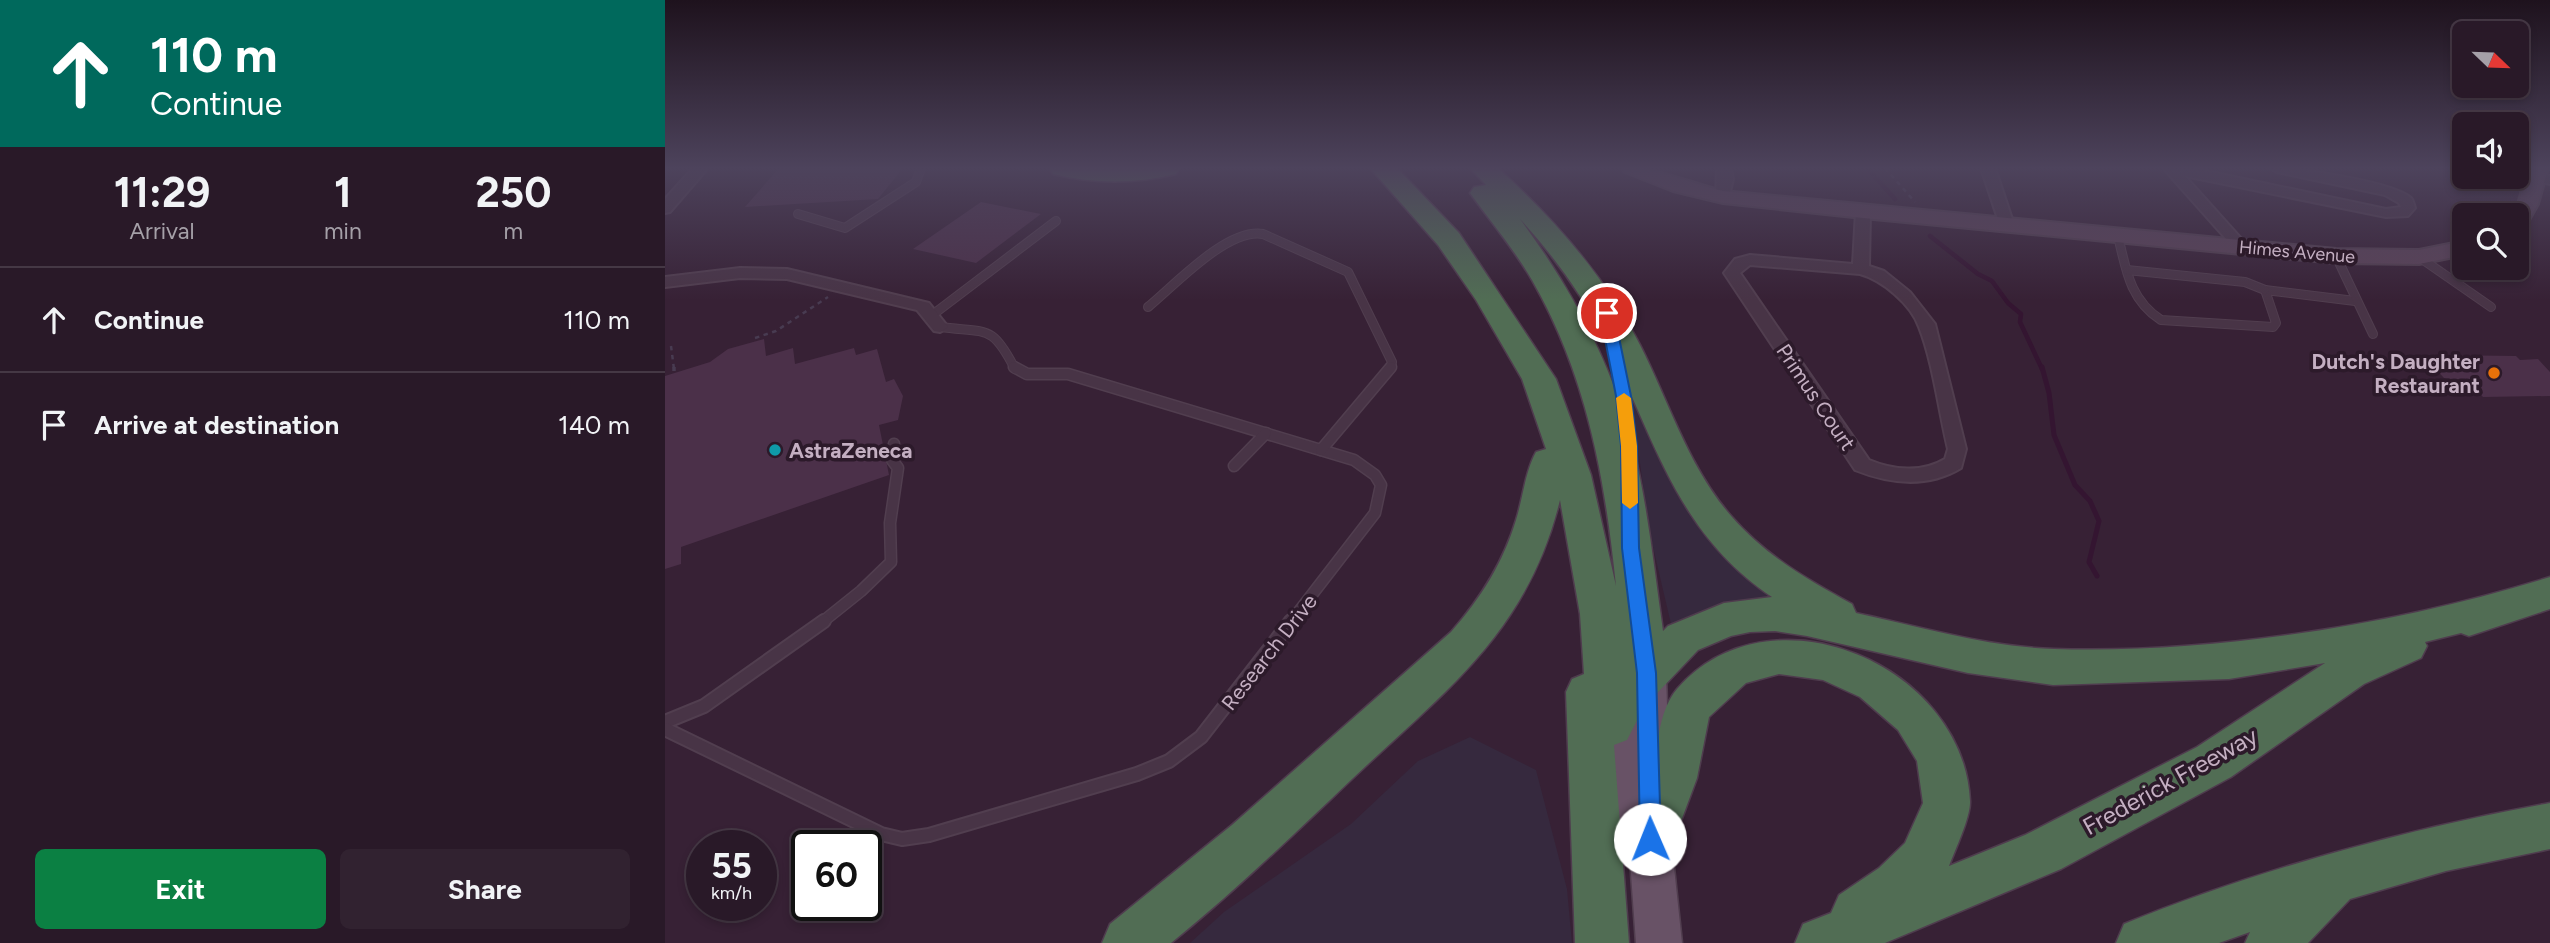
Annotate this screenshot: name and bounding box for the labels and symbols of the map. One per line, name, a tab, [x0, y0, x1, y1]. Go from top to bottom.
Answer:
north arrow	[2452, 21, 2529, 98]
street label: Himes Avenue	[2238, 236, 2356, 268]
pin	[1577, 283, 1637, 343]
street label: Primus Court	[1771, 339, 1861, 455]
place label: Dutch's Daughter Restaurant	[2311, 349, 2480, 398]
marker: Dutch's Daughter Restaurant	[2486, 365, 2502, 381]
place label: AstraZeneca	[789, 438, 913, 463]
marker: AstraZeneca	[767, 442, 783, 458]
street label: Research Drive	[1216, 589, 1322, 715]
street label: Frederick Freeway	[2078, 721, 2263, 841]
position arrow	[1613, 802, 1687, 876]
speed limit sign: 60	[791, 830, 882, 921]

